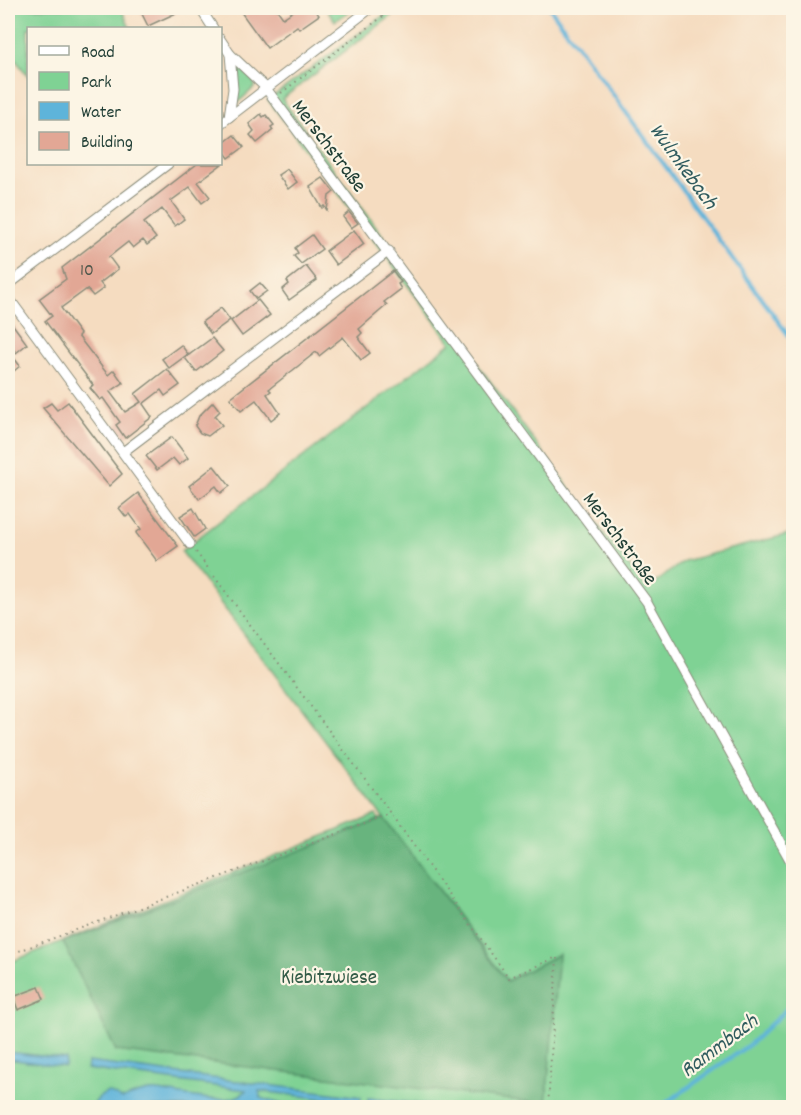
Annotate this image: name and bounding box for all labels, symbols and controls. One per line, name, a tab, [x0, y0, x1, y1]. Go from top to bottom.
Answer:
legend	[27, 27, 222, 165]
text: Road	[81, 41, 115, 66]
text: Park	[81, 71, 112, 96]
street label: Merschstraße	[283, 94, 373, 200]
text: Water	[81, 101, 121, 126]
water label: Wulmkebach	[640, 118, 725, 217]
text: Building	[81, 131, 133, 156]
house number: 10	[80, 259, 94, 284]
street label: Merschstraße	[574, 487, 664, 593]
park label: Kiebitzwiese	[281, 964, 377, 994]
water label: Rammbach	[675, 1007, 766, 1086]

